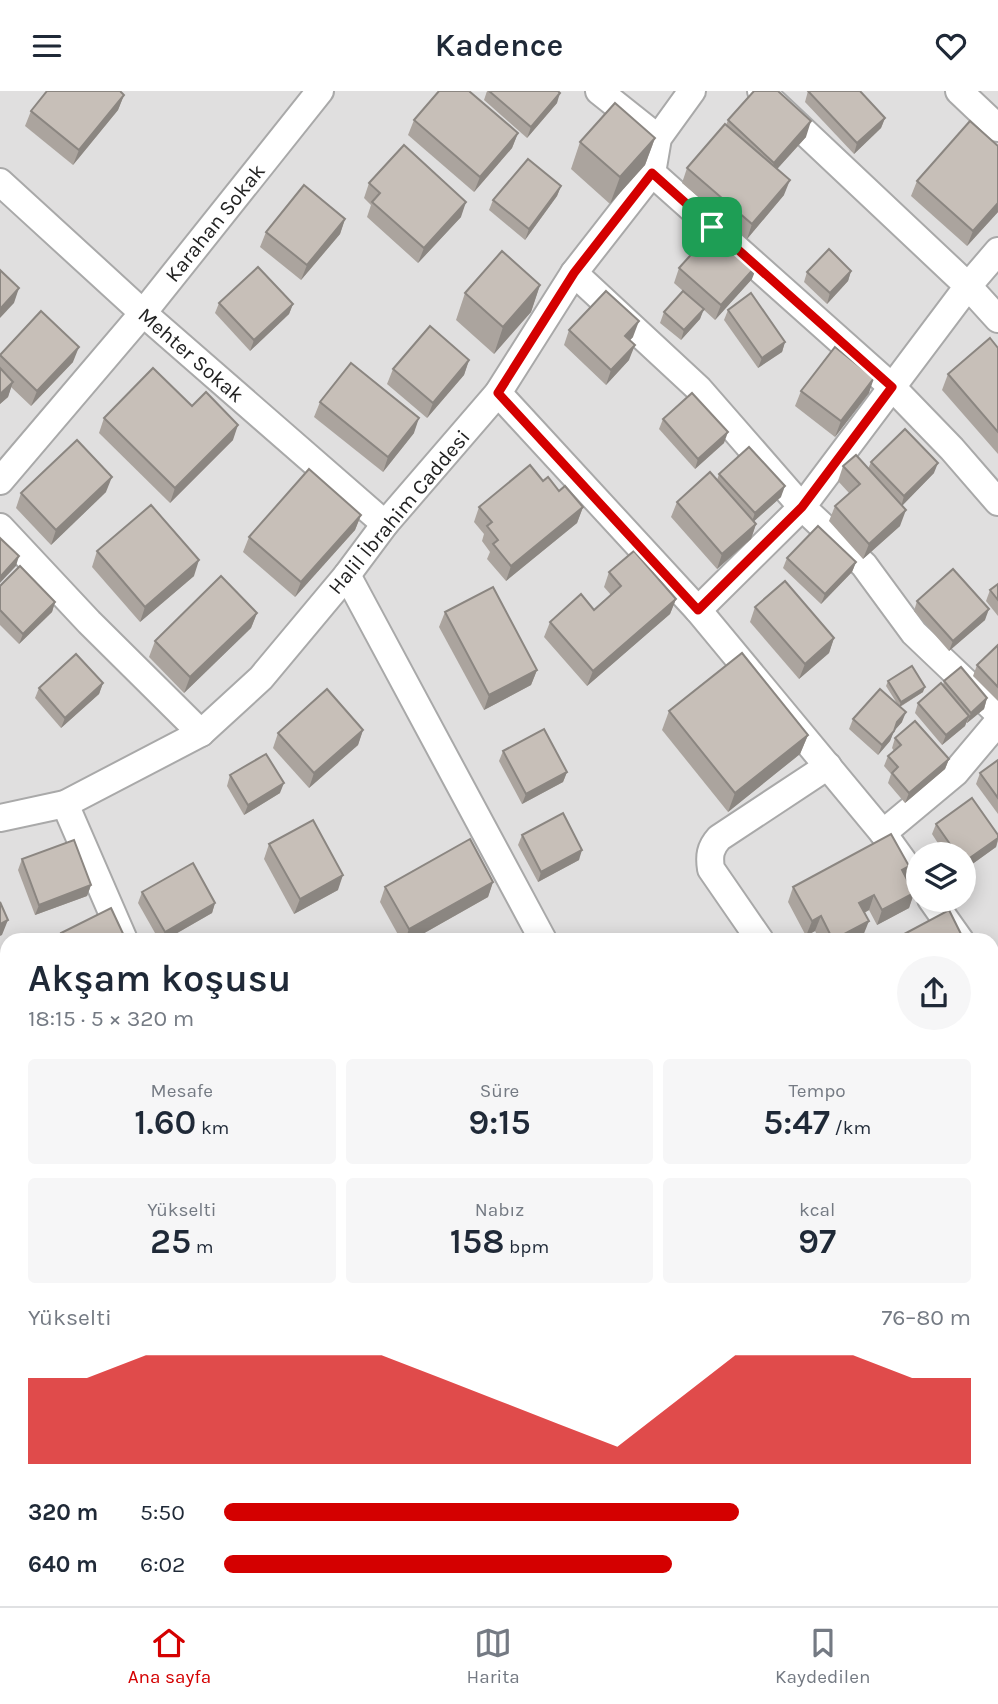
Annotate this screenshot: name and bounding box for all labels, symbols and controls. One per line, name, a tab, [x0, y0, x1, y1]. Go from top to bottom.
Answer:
icon: menu	[28, 27, 66, 65]
text: Kadence	[435, 27, 563, 64]
icon: heart	[932, 27, 970, 65]
street label: Karahan Sokak	[160, 159, 270, 287]
pin	[682, 197, 742, 257]
icon: arrive	[693, 208, 731, 246]
street label: Mehter Sokak	[133, 303, 249, 407]
street label: Halil İbrahim Caddesi	[323, 425, 475, 599]
map controls	[906, 842, 976, 912]
button: layers	[906, 842, 976, 912]
text: Akşam koşusu	[28, 956, 291, 1001]
button: share	[897, 956, 971, 1030]
text: 18:15 · 5 × 320 m	[28, 1005, 194, 1032]
text: Mesafe	[151, 1080, 213, 1102]
text: Süre	[480, 1080, 519, 1102]
text: Tempo	[789, 1080, 846, 1102]
text: 1.60	[134, 1102, 196, 1143]
text: 9:15	[468, 1102, 531, 1143]
text: 5:47	[763, 1102, 830, 1143]
text: km	[196, 1117, 229, 1139]
text: /km	[830, 1117, 871, 1139]
text: Yükselti	[147, 1199, 216, 1221]
text: Nabız	[475, 1199, 524, 1221]
text: kcal	[799, 1199, 835, 1221]
text: 25	[150, 1221, 191, 1262]
text: 158	[450, 1221, 505, 1262]
text: 97	[798, 1221, 836, 1262]
text: m	[191, 1236, 214, 1258]
text: bpm	[505, 1236, 549, 1258]
text: Yükselti	[28, 1304, 112, 1331]
text: 76–80 m	[881, 1304, 971, 1331]
text: 320 m	[28, 1499, 98, 1526]
text: 5:50	[140, 1499, 185, 1526]
text: 640 m	[28, 1551, 98, 1578]
text: 6:02	[140, 1551, 185, 1578]
tab: Ana sayfa	[128, 1624, 211, 1688]
tab: Harita	[467, 1624, 520, 1688]
tab: Kaydedilen	[775, 1624, 870, 1688]

